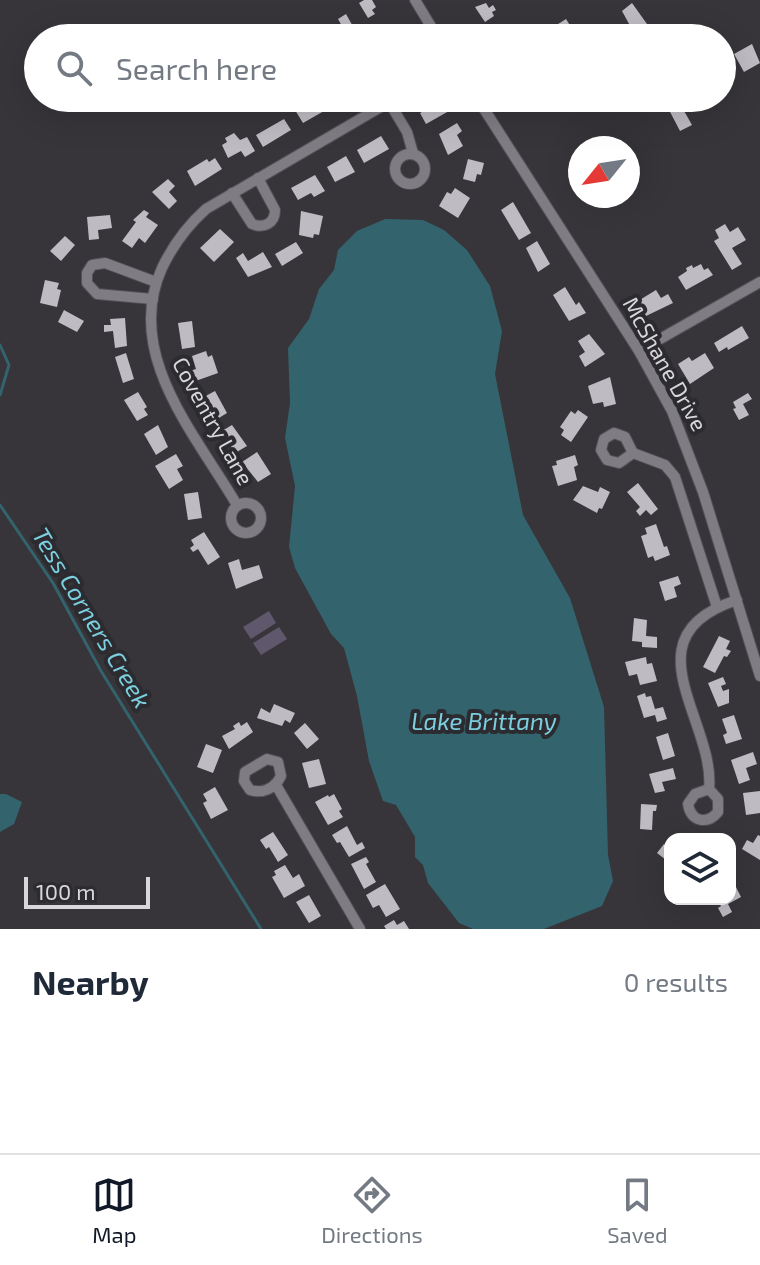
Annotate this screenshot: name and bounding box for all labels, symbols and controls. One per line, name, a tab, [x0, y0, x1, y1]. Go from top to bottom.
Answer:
search box	[24, 24, 736, 112]
icon: search	[52, 46, 96, 90]
text: Search here	[116, 50, 277, 86]
north arrow	[568, 136, 640, 208]
street label: McShane Drive	[618, 292, 713, 435]
street label: Coventry Lane	[168, 352, 260, 489]
water label: Tess Corners Creek	[27, 522, 158, 713]
water label: Lake Brittany	[411, 706, 557, 735]
map controls	[664, 833, 736, 905]
button: layers	[664, 833, 736, 905]
scale bar	[24, 873, 150, 909]
text: 100 m	[36, 878, 95, 904]
text: Nearby	[32, 961, 149, 1002]
text: 0 results	[624, 966, 728, 997]
tab: Map	[92, 1173, 136, 1247]
tab: Directions	[321, 1173, 423, 1247]
tab: Saved	[607, 1173, 668, 1247]

